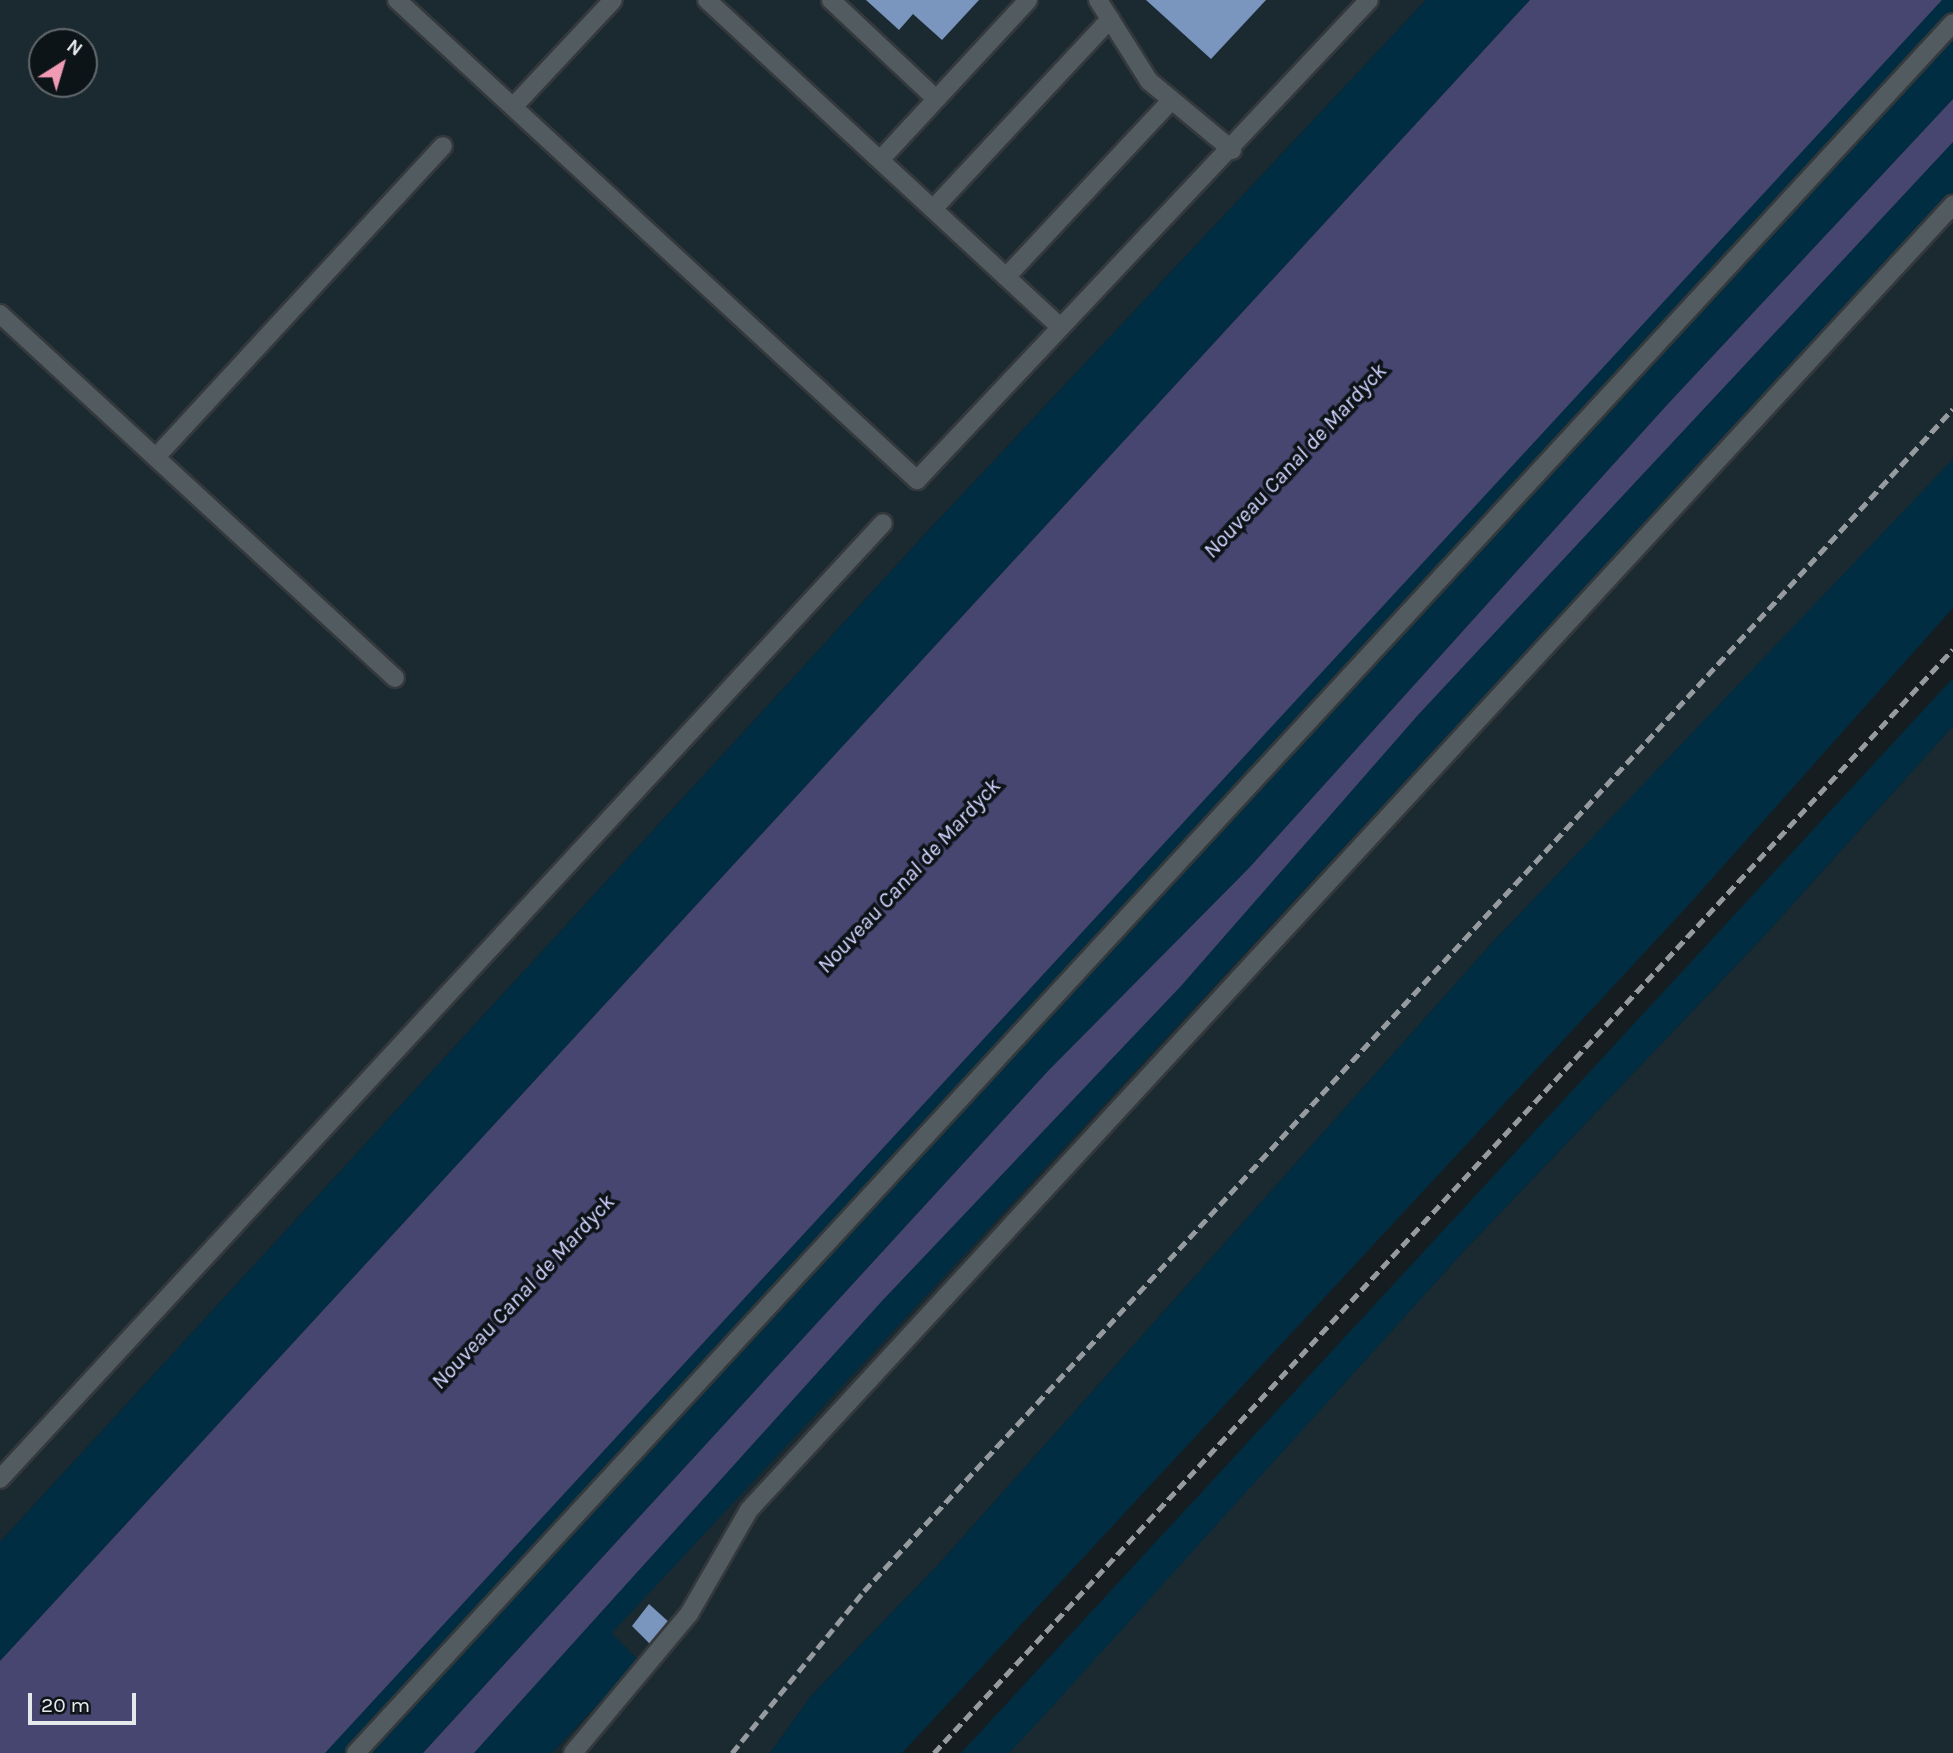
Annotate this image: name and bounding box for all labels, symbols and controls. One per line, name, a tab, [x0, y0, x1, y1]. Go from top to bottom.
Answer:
north arrow	[28, 28, 98, 98]
text: N	[62, 35, 86, 61]
water label: Nouveau Canal de Mardyck	[1197, 358, 1393, 564]
water label: Nouveau Canal de Mardyck	[811, 773, 1007, 979]
water label: Nouveau Canal de Mardyck	[425, 1189, 621, 1395]
scale bar	[32, 1680, 140, 1724]
text: 20 m	[41, 1693, 90, 1717]

